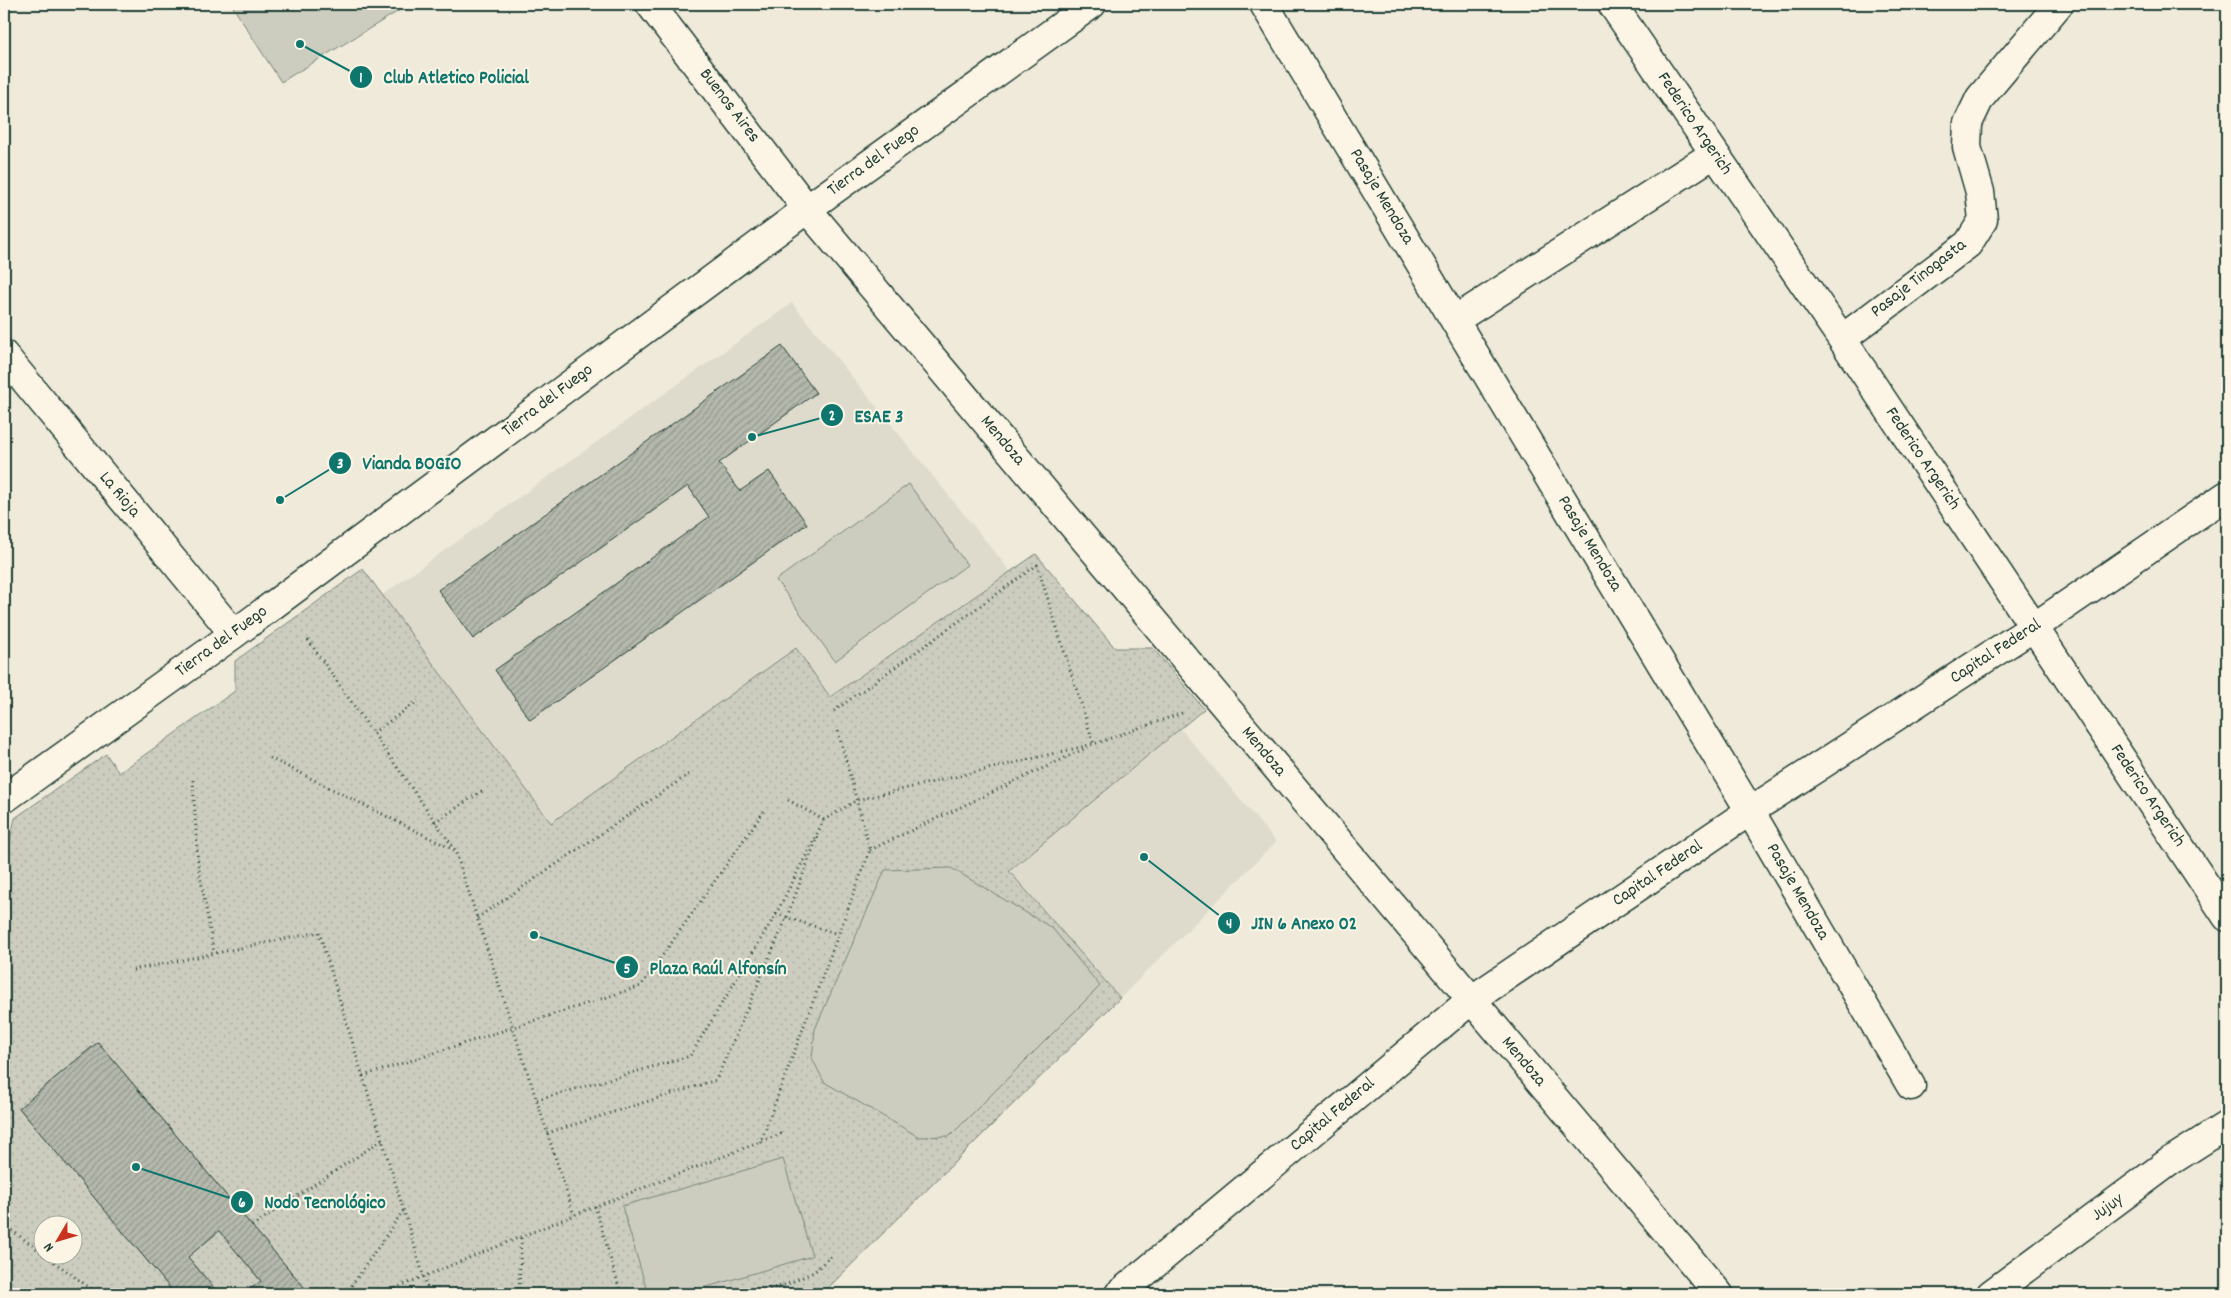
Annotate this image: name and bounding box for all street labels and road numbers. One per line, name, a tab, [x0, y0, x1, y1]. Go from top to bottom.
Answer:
street label: Buenos Aires	[693, 64, 765, 148]
street label: Federico Argerich	[1650, 68, 1738, 180]
street label: Tierra del Fuego	[823, 119, 925, 203]
street label: Pasaje Mendoza	[1342, 144, 1420, 250]
street label: Pasaje Tinogasta	[1866, 233, 1973, 324]
street label: Tierra del Fuego	[497, 358, 599, 444]
street label: Federico Argerich	[1878, 403, 1966, 515]
street label: Mendoza	[974, 411, 1031, 472]
street label: La Rioja	[92, 467, 146, 524]
street label: Pasaje Mendoza	[1550, 491, 1628, 597]
street label: Tierra del Fuego	[171, 600, 273, 684]
street label: Capital Federal	[1946, 613, 2047, 691]
street label: Mendoza	[1235, 722, 1292, 783]
street label: Federico Argerich	[2103, 740, 2191, 852]
street label: Capital Federal	[1608, 834, 1709, 913]
street label: Pasaje Mendoza	[1759, 839, 1835, 945]
street label: Mendoza	[1495, 1032, 1552, 1093]
street label: Capital Federal	[1285, 1072, 1381, 1158]
street label: Jujuy	[2087, 1187, 2130, 1228]

